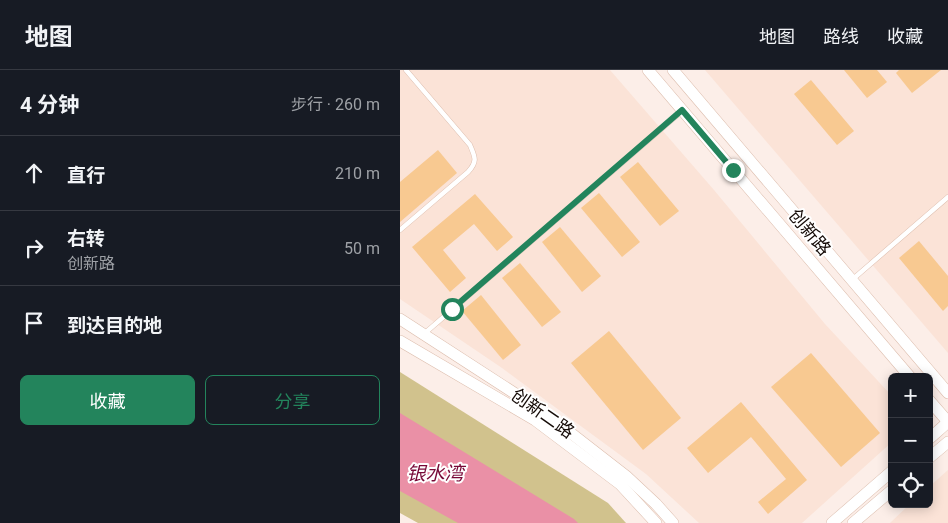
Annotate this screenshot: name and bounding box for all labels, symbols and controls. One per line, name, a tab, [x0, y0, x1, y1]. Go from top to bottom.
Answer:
text: 地图	[25, 23, 73, 51]
text: 地图	[759, 26, 795, 47]
text: 路线	[823, 26, 859, 47]
text: 收藏	[887, 26, 923, 47]
text: 4 分钟	[20, 93, 79, 117]
text: 步行 · 260 m	[291, 95, 380, 114]
icon: ahead	[20, 159, 48, 187]
route end	[722, 159, 745, 182]
text: 直行	[67, 164, 105, 187]
text: 210 m	[335, 164, 380, 183]
street label: 创新路	[785, 205, 835, 259]
text: 右转	[67, 227, 105, 250]
icon: right	[20, 234, 48, 262]
text: 50 m	[344, 239, 380, 258]
text: 创新路	[67, 254, 115, 273]
route start	[441, 298, 464, 321]
icon: arrive	[20, 309, 48, 337]
text: 到达目的地	[67, 314, 162, 337]
map controls	[888, 373, 933, 508]
button: +	[888, 373, 933, 418]
button: 收藏	[20, 375, 195, 425]
button: 分享	[205, 375, 380, 425]
street label: 创新二路	[507, 384, 579, 442]
button: −	[888, 418, 933, 463]
water label: 银水湾	[406, 462, 466, 485]
button: locate	[888, 463, 933, 508]

